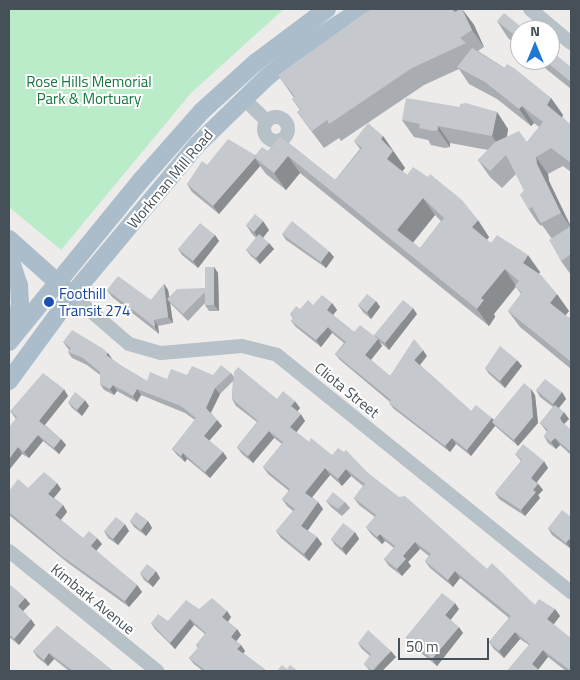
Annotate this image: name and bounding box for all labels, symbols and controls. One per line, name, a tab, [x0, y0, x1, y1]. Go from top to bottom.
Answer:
north arrow	[510, 20, 560, 70]
text: N	[530, 20, 540, 41]
park label: Rose Hills Memorial Park & Mortuary	[26, 72, 152, 107]
street label: Workman Mill Road	[123, 126, 217, 232]
place label: Foothill Transit 274	[59, 284, 130, 319]
marker: Foothill Transit 274	[43, 296, 55, 308]
street label: Cliota Street	[311, 359, 383, 421]
street label: Kimbark Avenue	[48, 560, 138, 638]
scale bar	[400, 628, 491, 660]
text: 50 m	[406, 635, 439, 658]

